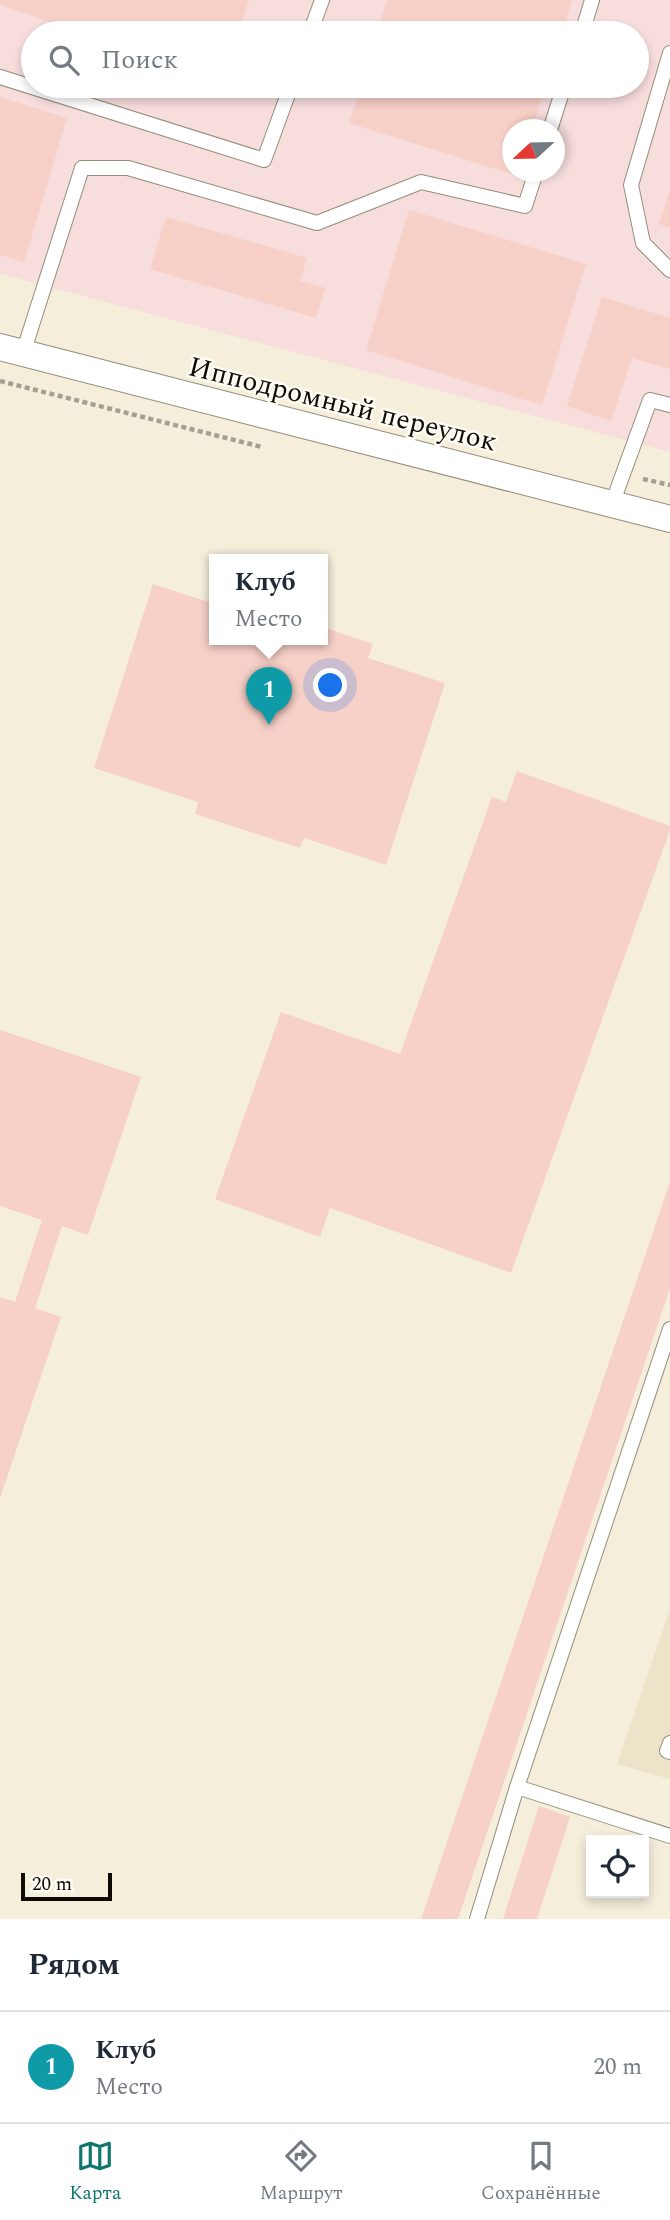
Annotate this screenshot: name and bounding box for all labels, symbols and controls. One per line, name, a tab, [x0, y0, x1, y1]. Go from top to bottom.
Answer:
search box	[21, 21, 649, 98]
text: Поиск	[101, 40, 178, 80]
icon: search	[45, 41, 83, 79]
north arrow	[502, 119, 565, 182]
street label: Ипподромный переулок	[184, 345, 501, 464]
popup	[209, 554, 328, 645]
text: Клуб	[235, 562, 296, 602]
text: Место	[235, 602, 302, 637]
pin: 1	[246, 667, 292, 725]
your location	[313, 668, 347, 702]
map controls	[586, 1835, 649, 1898]
button: locate	[586, 1835, 649, 1898]
scale bar	[21, 1870, 112, 1902]
text: 20 m	[32, 1870, 72, 1899]
text: Рядом	[28, 1942, 120, 1988]
text: Клуб	[95, 2030, 156, 2070]
text: 1	[45, 2050, 57, 2085]
text: 20 m	[593, 2050, 642, 2085]
text: Место	[95, 2070, 163, 2105]
tab: Карта	[69, 2137, 121, 2208]
tab: Маршрут	[260, 2137, 343, 2208]
tab: Сохранённые	[481, 2137, 601, 2208]

